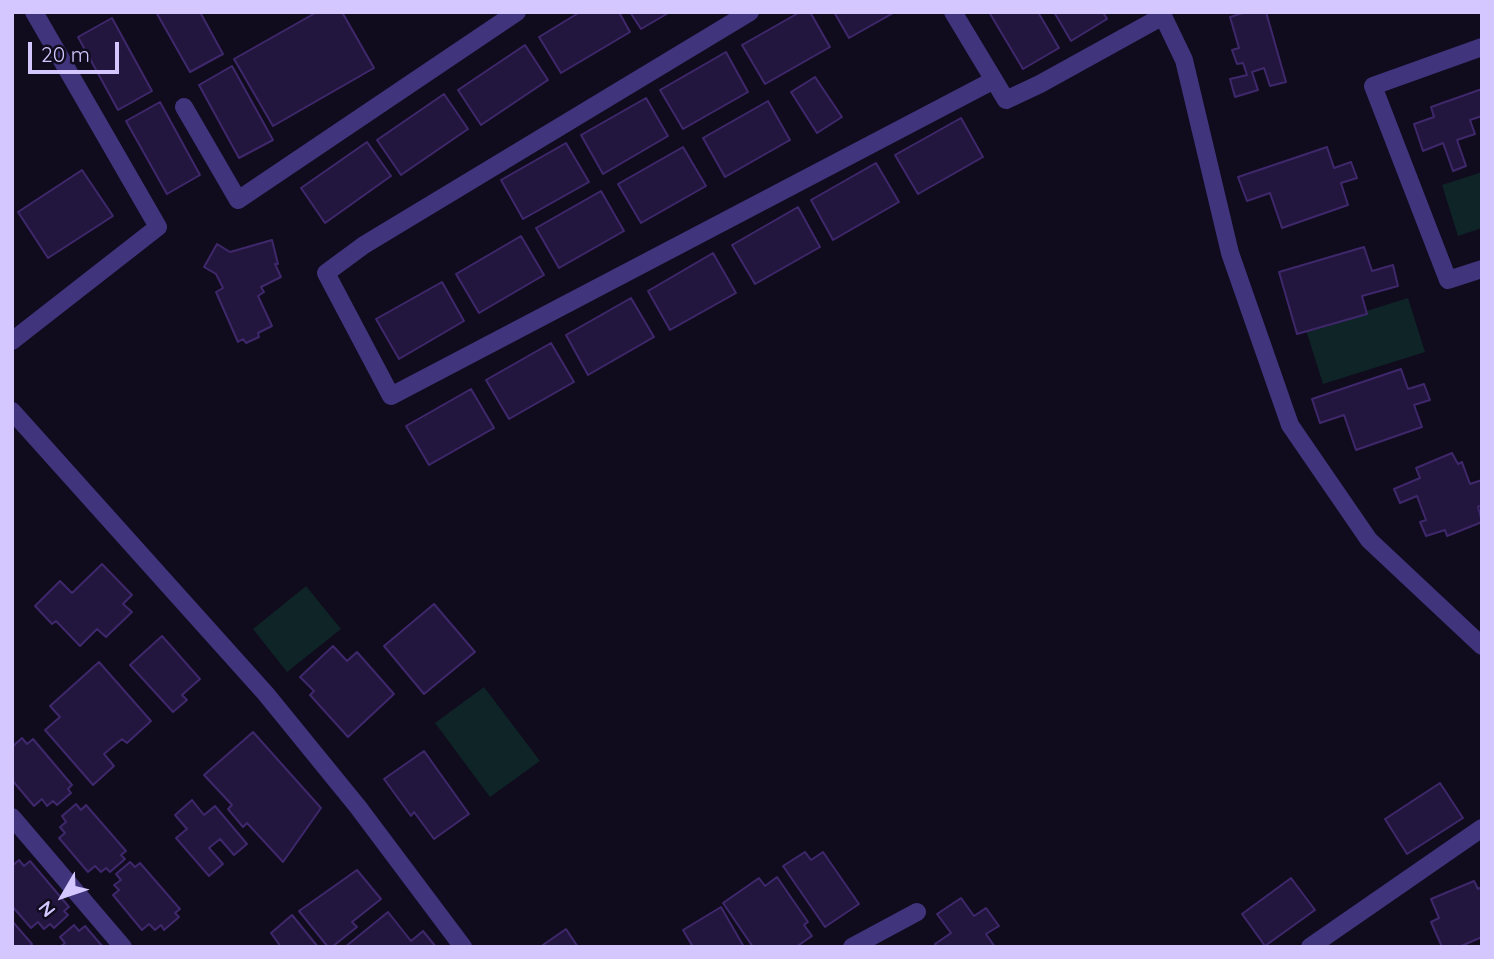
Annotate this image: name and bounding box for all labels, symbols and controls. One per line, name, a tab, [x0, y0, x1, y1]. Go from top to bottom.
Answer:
scale bar	[32, 28, 122, 72]
text: 20 m	[41, 41, 90, 67]
north arrow	[28, 861, 98, 931]
text: N	[33, 896, 60, 922]

